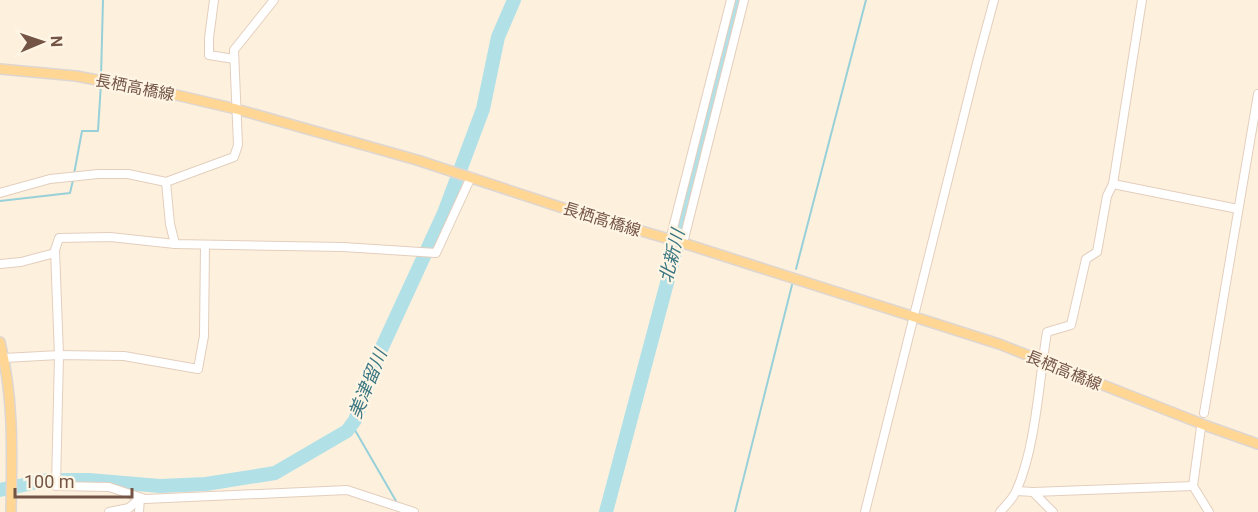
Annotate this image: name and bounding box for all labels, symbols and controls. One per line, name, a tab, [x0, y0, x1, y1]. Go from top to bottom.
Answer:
north arrow	[12, 12, 72, 72]
text: N	[47, 36, 66, 47]
street label: 長栖高橋線	[94, 71, 176, 104]
street label: 長栖高橋線	[561, 199, 643, 240]
water label: 北新川	[655, 225, 689, 285]
water label: 美津留川	[344, 345, 392, 421]
street label: 長栖高橋線	[1023, 347, 1104, 394]
scale bar	[15, 461, 132, 499]
text: 100 m	[24, 471, 75, 492]

